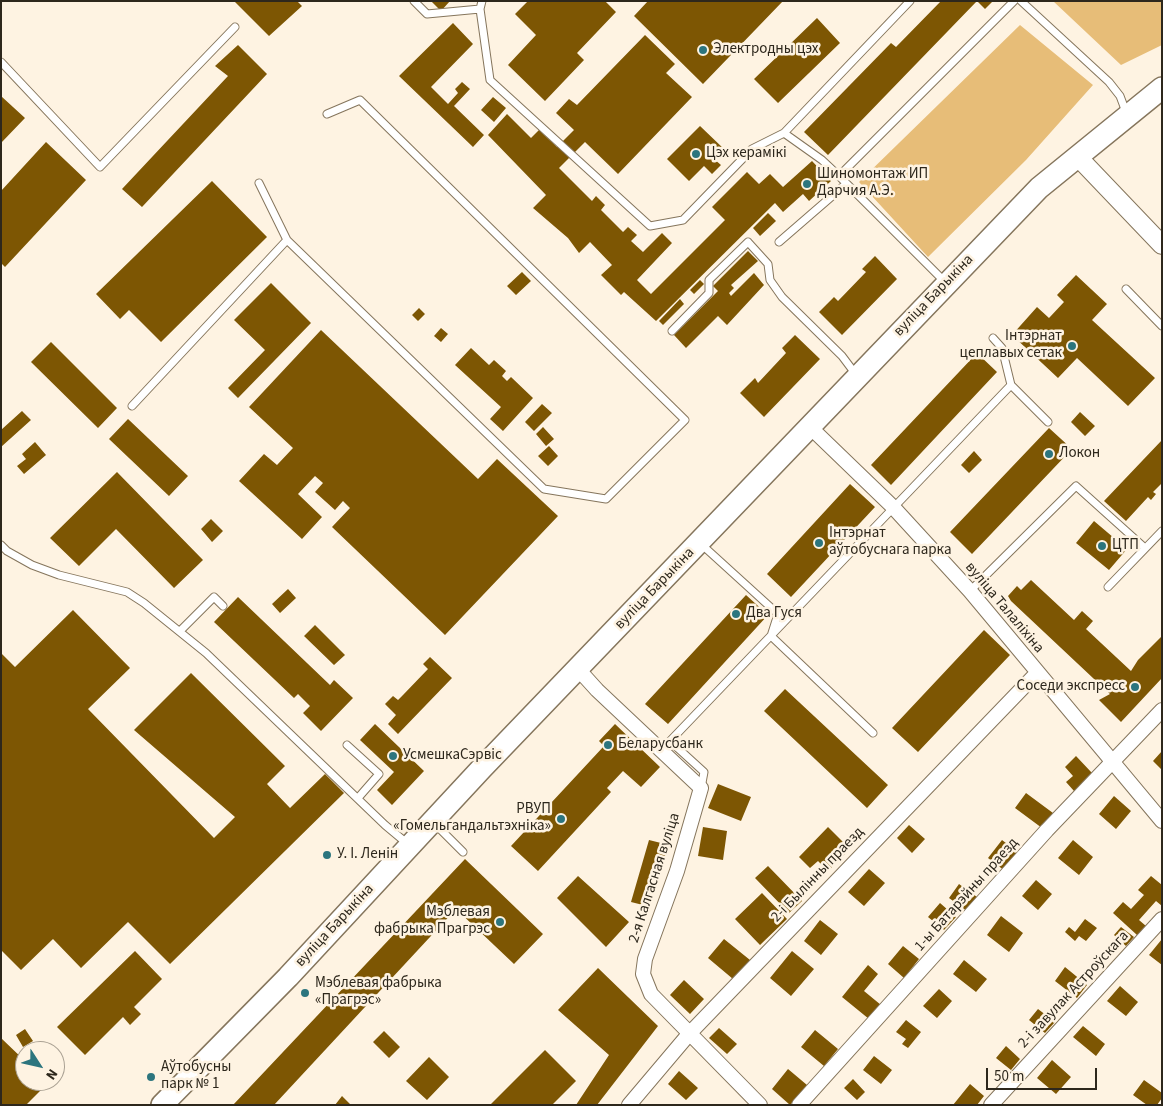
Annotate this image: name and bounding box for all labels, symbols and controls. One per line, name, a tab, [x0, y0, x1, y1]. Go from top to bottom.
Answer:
place label: Электродны цэх	[713, 41, 819, 59]
marker: Электродны цэх	[697, 44, 709, 56]
place label: Цэх керамікі	[706, 145, 787, 163]
marker: Цэх керамікі	[690, 148, 702, 160]
place label: Шиномонтаж ИП Дарчия А.Э.	[817, 166, 928, 201]
marker: Шиномонтаж ИП Дарчия А.Э.	[801, 178, 813, 190]
street label: вуліца Барыкіна	[890, 251, 978, 341]
place label: Інтэрнат цеплавых сетак	[960, 328, 1062, 363]
marker: Інтэрнат цеплавых сетак	[1066, 340, 1078, 352]
place label: Локон	[1059, 445, 1100, 463]
marker: Локон	[1043, 448, 1055, 460]
place label: Інтэрнат аўтобуснага парка	[829, 525, 951, 560]
marker: Інтэрнат аўтобуснага парка	[813, 537, 825, 549]
place label: ЦТП	[1112, 537, 1139, 555]
marker: ЦТП	[1096, 540, 1108, 552]
street label: вуліца Барыкіна	[611, 544, 699, 634]
street label: вуліца Талаліхіна	[961, 559, 1047, 657]
place label: Два Гуся	[746, 605, 802, 623]
marker: Два Гуся	[730, 608, 742, 620]
place label: Соседи экспресс	[1017, 678, 1125, 696]
marker: Соседи экспресс	[1129, 681, 1141, 693]
place label: Беларусбанк	[618, 736, 703, 754]
marker: Беларусбанк	[602, 739, 614, 751]
place label: УсмешкаСэрвіс	[403, 747, 502, 765]
marker: УсмешкаСэрвіс	[387, 750, 399, 762]
place label: РВУП «Гомельгандальтэхніка»	[393, 801, 551, 836]
street label: 2-я Калгасная вуліца	[625, 811, 685, 945]
marker: РВУП «Гомельгандальтэхніка»	[555, 813, 567, 825]
street label: 2-і Былінны праезд	[768, 824, 868, 926]
street label: 1-ы Батарэйны праезд	[911, 835, 1023, 955]
place label: У. І. Ленін	[337, 846, 398, 864]
marker: У. І. Ленін	[321, 849, 333, 861]
street label: вуліца Барыкіна	[292, 881, 378, 971]
place label: Мэблевая фабрыка Прагрэс	[374, 904, 490, 939]
marker: Мэблевая фабрыка Прагрэс	[494, 916, 506, 928]
street label: 2-і завулак Астроўскага	[1015, 928, 1133, 1052]
place label: Мэблевая фабрыка «Прагрэс»	[315, 975, 442, 1010]
marker: Мэблевая фабрыка «Прагрэс»	[299, 987, 311, 999]
north arrow	[15, 1041, 65, 1091]
scale bar	[988, 1058, 1099, 1090]
place label: Аўтобусны парк № 1	[161, 1059, 231, 1094]
text: N	[41, 1064, 62, 1084]
text: 50 m	[994, 1066, 1024, 1087]
marker: Аўтобусны парк № 1	[145, 1071, 157, 1083]

